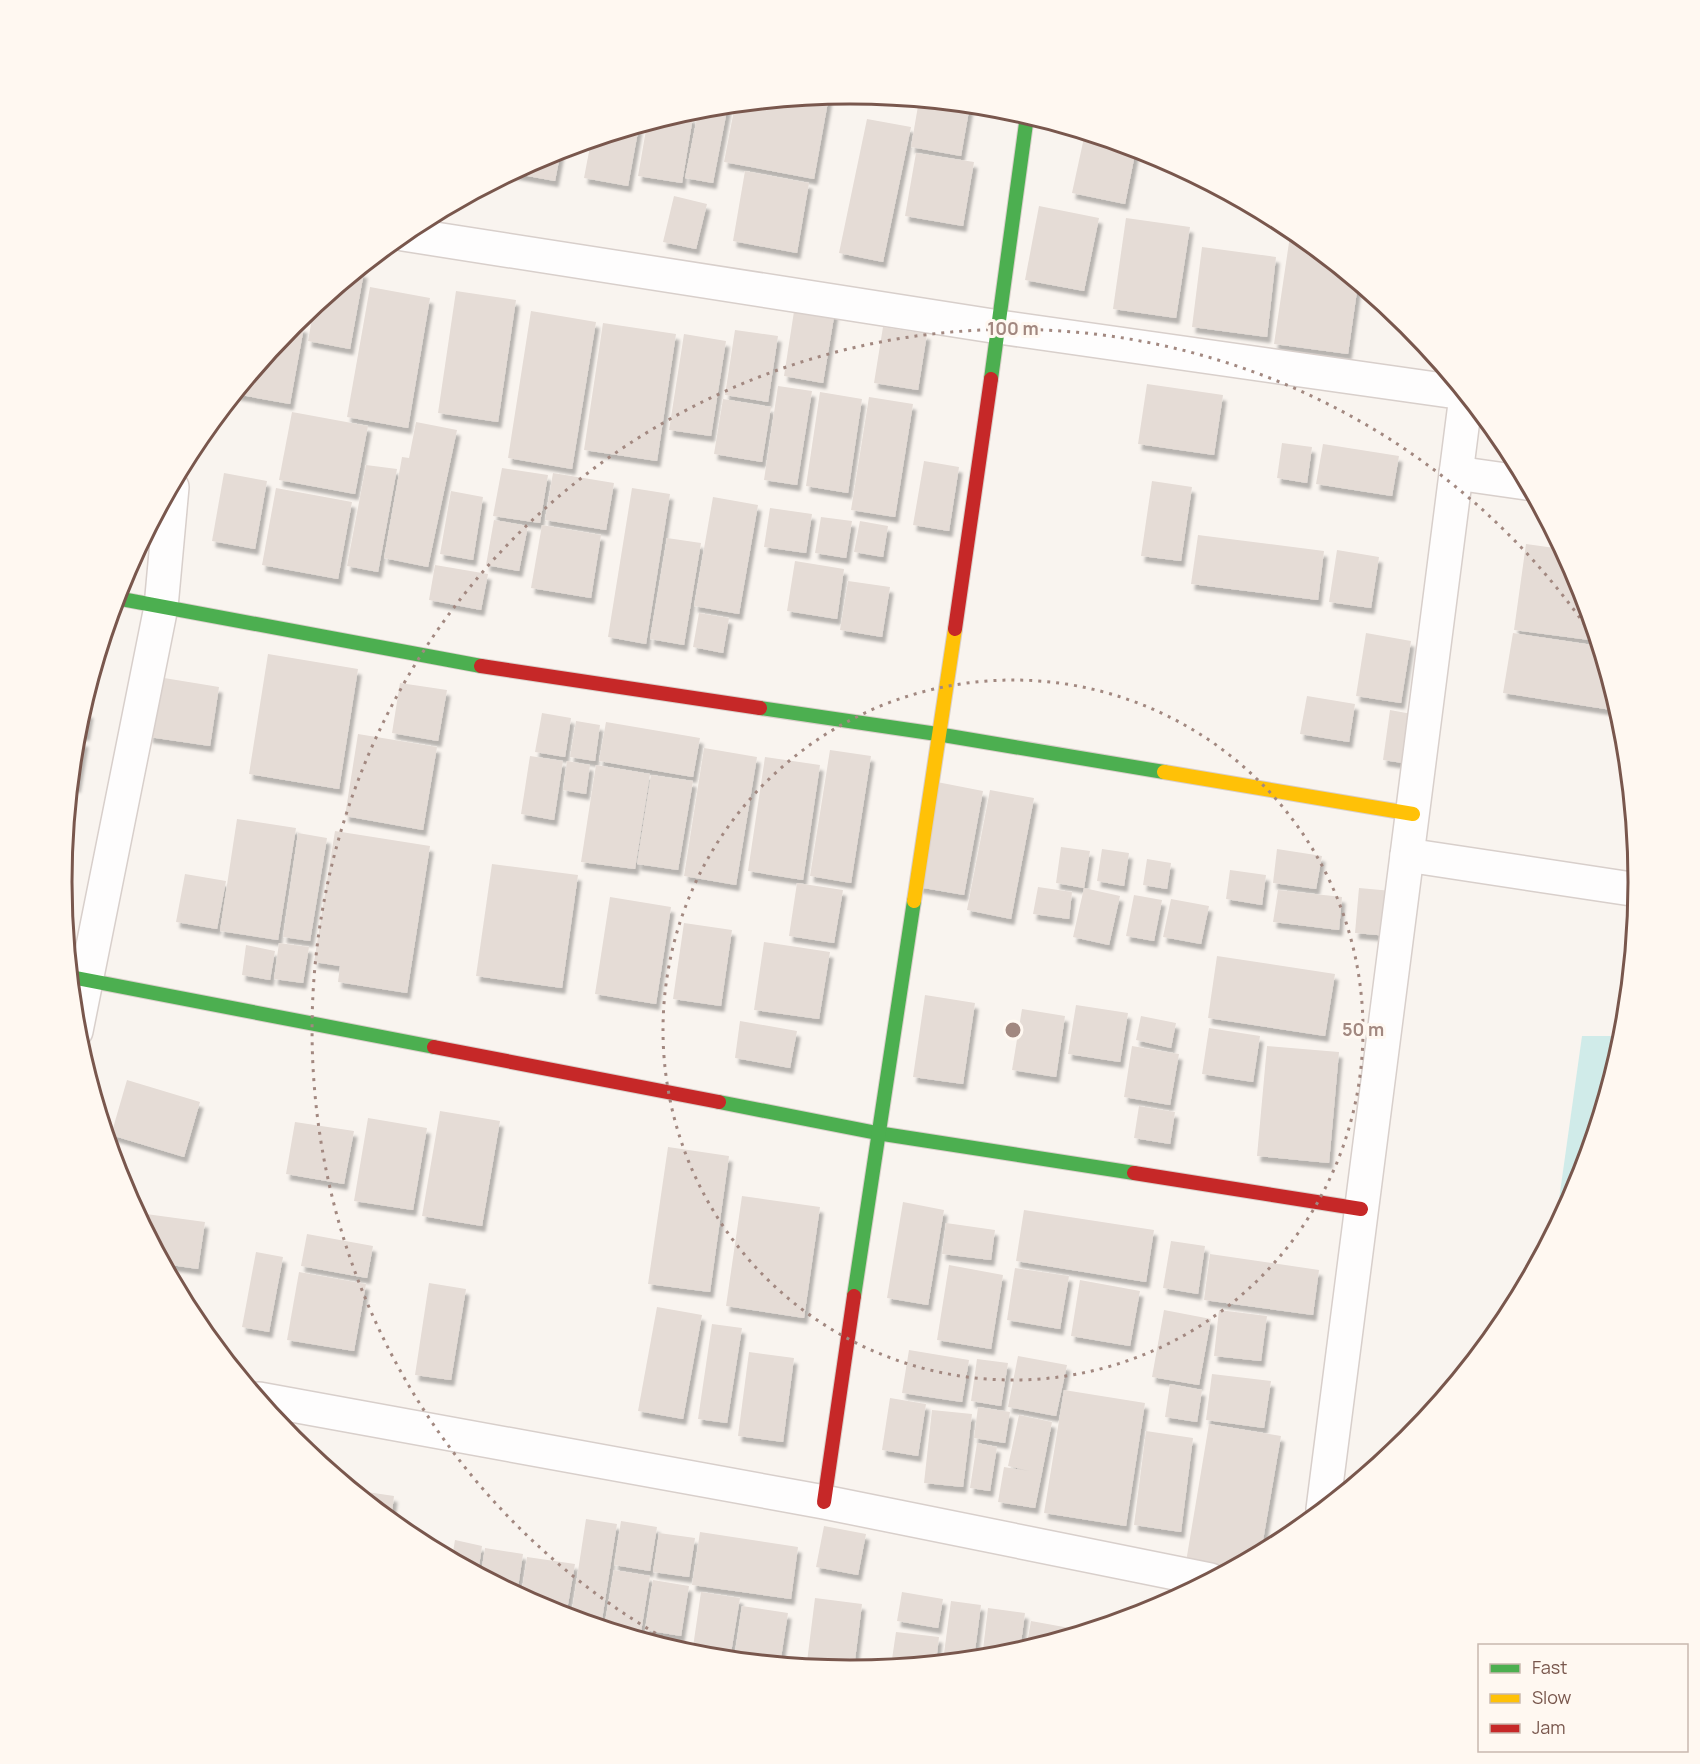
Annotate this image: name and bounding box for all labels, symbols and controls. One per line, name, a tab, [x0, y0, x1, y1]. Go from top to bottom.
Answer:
text: 100 m	[987, 316, 1039, 340]
text: 50 m	[1342, 1017, 1384, 1041]
centre of rings	[1003, 1020, 1023, 1040]
legend	[1478, 1644, 1688, 1752]
text: Fast	[1532, 1655, 1567, 1679]
text: Slow	[1532, 1685, 1572, 1709]
text: Jam	[1532, 1715, 1566, 1739]

